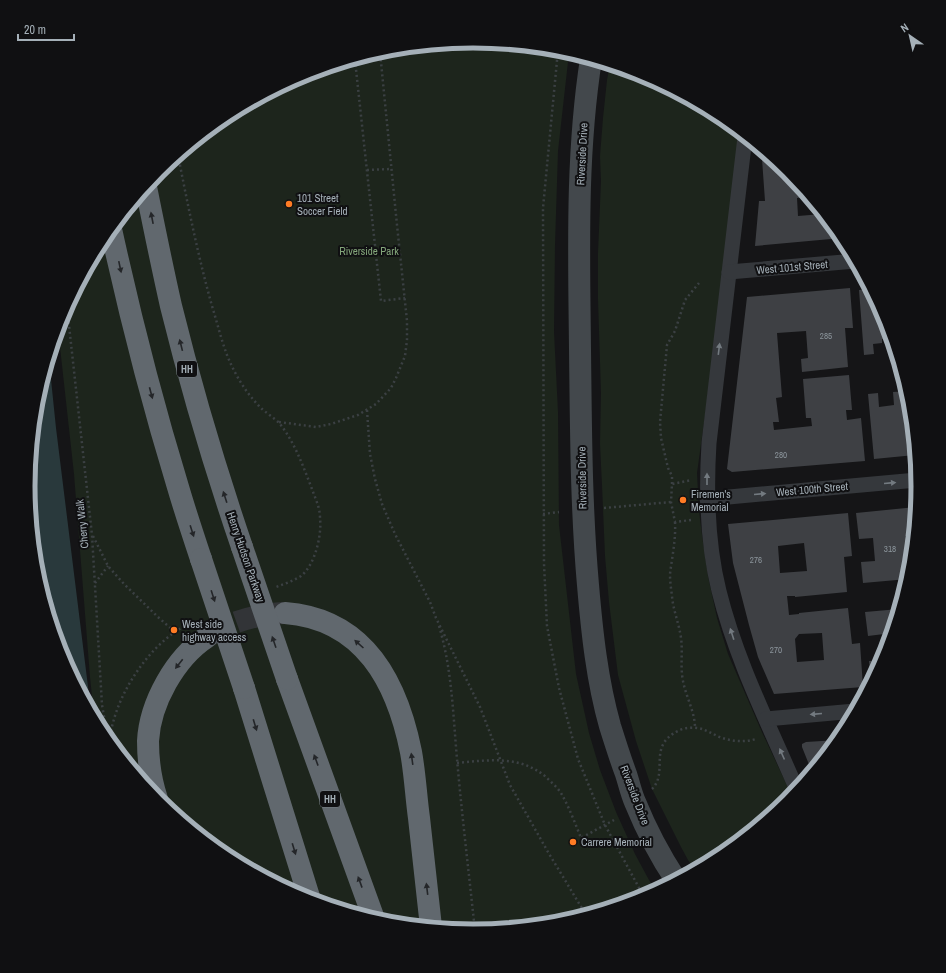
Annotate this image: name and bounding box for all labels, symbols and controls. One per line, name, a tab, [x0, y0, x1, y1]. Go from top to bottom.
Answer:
scale bar	[18, 16, 74, 42]
north arrow	[890, 16, 930, 56]
text: N	[898, 20, 911, 35]
text: 20 m	[24, 22, 46, 38]
street label: Riverside Drive	[573, 122, 591, 186]
place label: 101 Street Soccer Field	[297, 191, 348, 218]
marker: 101 Street Soccer Field	[284, 199, 294, 209]
one-way arrow	[149, 212, 155, 225]
park label: Riverside Park	[339, 244, 399, 258]
street label: West 101st Street	[756, 257, 829, 277]
one-way arrow	[117, 261, 123, 274]
house number: 285	[820, 330, 832, 342]
one-way arrow	[178, 339, 184, 351]
one-way arrow	[716, 343, 723, 355]
road number: HH	[177, 361, 197, 377]
one-way arrow	[148, 388, 154, 400]
street label: Riverside Drive	[574, 447, 590, 509]
house number: 280	[775, 449, 787, 461]
one-way arrow	[704, 472, 710, 485]
street label: West 100th Street	[775, 479, 849, 499]
one-way arrow	[884, 479, 896, 486]
place label: Firemen's Memorial	[691, 487, 731, 514]
one-way arrow	[222, 490, 228, 502]
one-way arrow	[754, 491, 766, 497]
marker: Firemen's Memorial	[678, 495, 688, 505]
street label: Cherry Walk	[72, 498, 92, 549]
street label: Henry Hudson Parkway	[224, 510, 268, 605]
one-way arrow	[189, 526, 195, 538]
house number: 318	[884, 543, 896, 555]
house number: 276	[750, 554, 762, 566]
one-way arrow	[211, 591, 217, 603]
place label: West side highway access	[182, 617, 247, 644]
marker: West side highway access	[169, 625, 179, 635]
one-way arrow	[728, 628, 734, 640]
one-way arrow	[271, 636, 277, 648]
one-way arrow	[353, 639, 364, 648]
house number: 270	[770, 644, 782, 656]
one-way arrow	[175, 658, 183, 669]
one-way arrow	[810, 711, 822, 717]
one-way arrow	[252, 720, 258, 732]
one-way arrow	[778, 747, 784, 759]
one-way arrow	[409, 753, 415, 766]
one-way arrow	[313, 754, 319, 766]
street label: Riverside Drive	[617, 763, 653, 827]
road number: HH	[320, 791, 340, 807]
place label: Carrere Memorial	[581, 835, 652, 849]
marker: Carrere Memorial	[568, 837, 578, 847]
one-way arrow	[291, 844, 297, 856]
one-way arrow	[357, 876, 363, 888]
one-way arrow	[423, 883, 430, 895]

